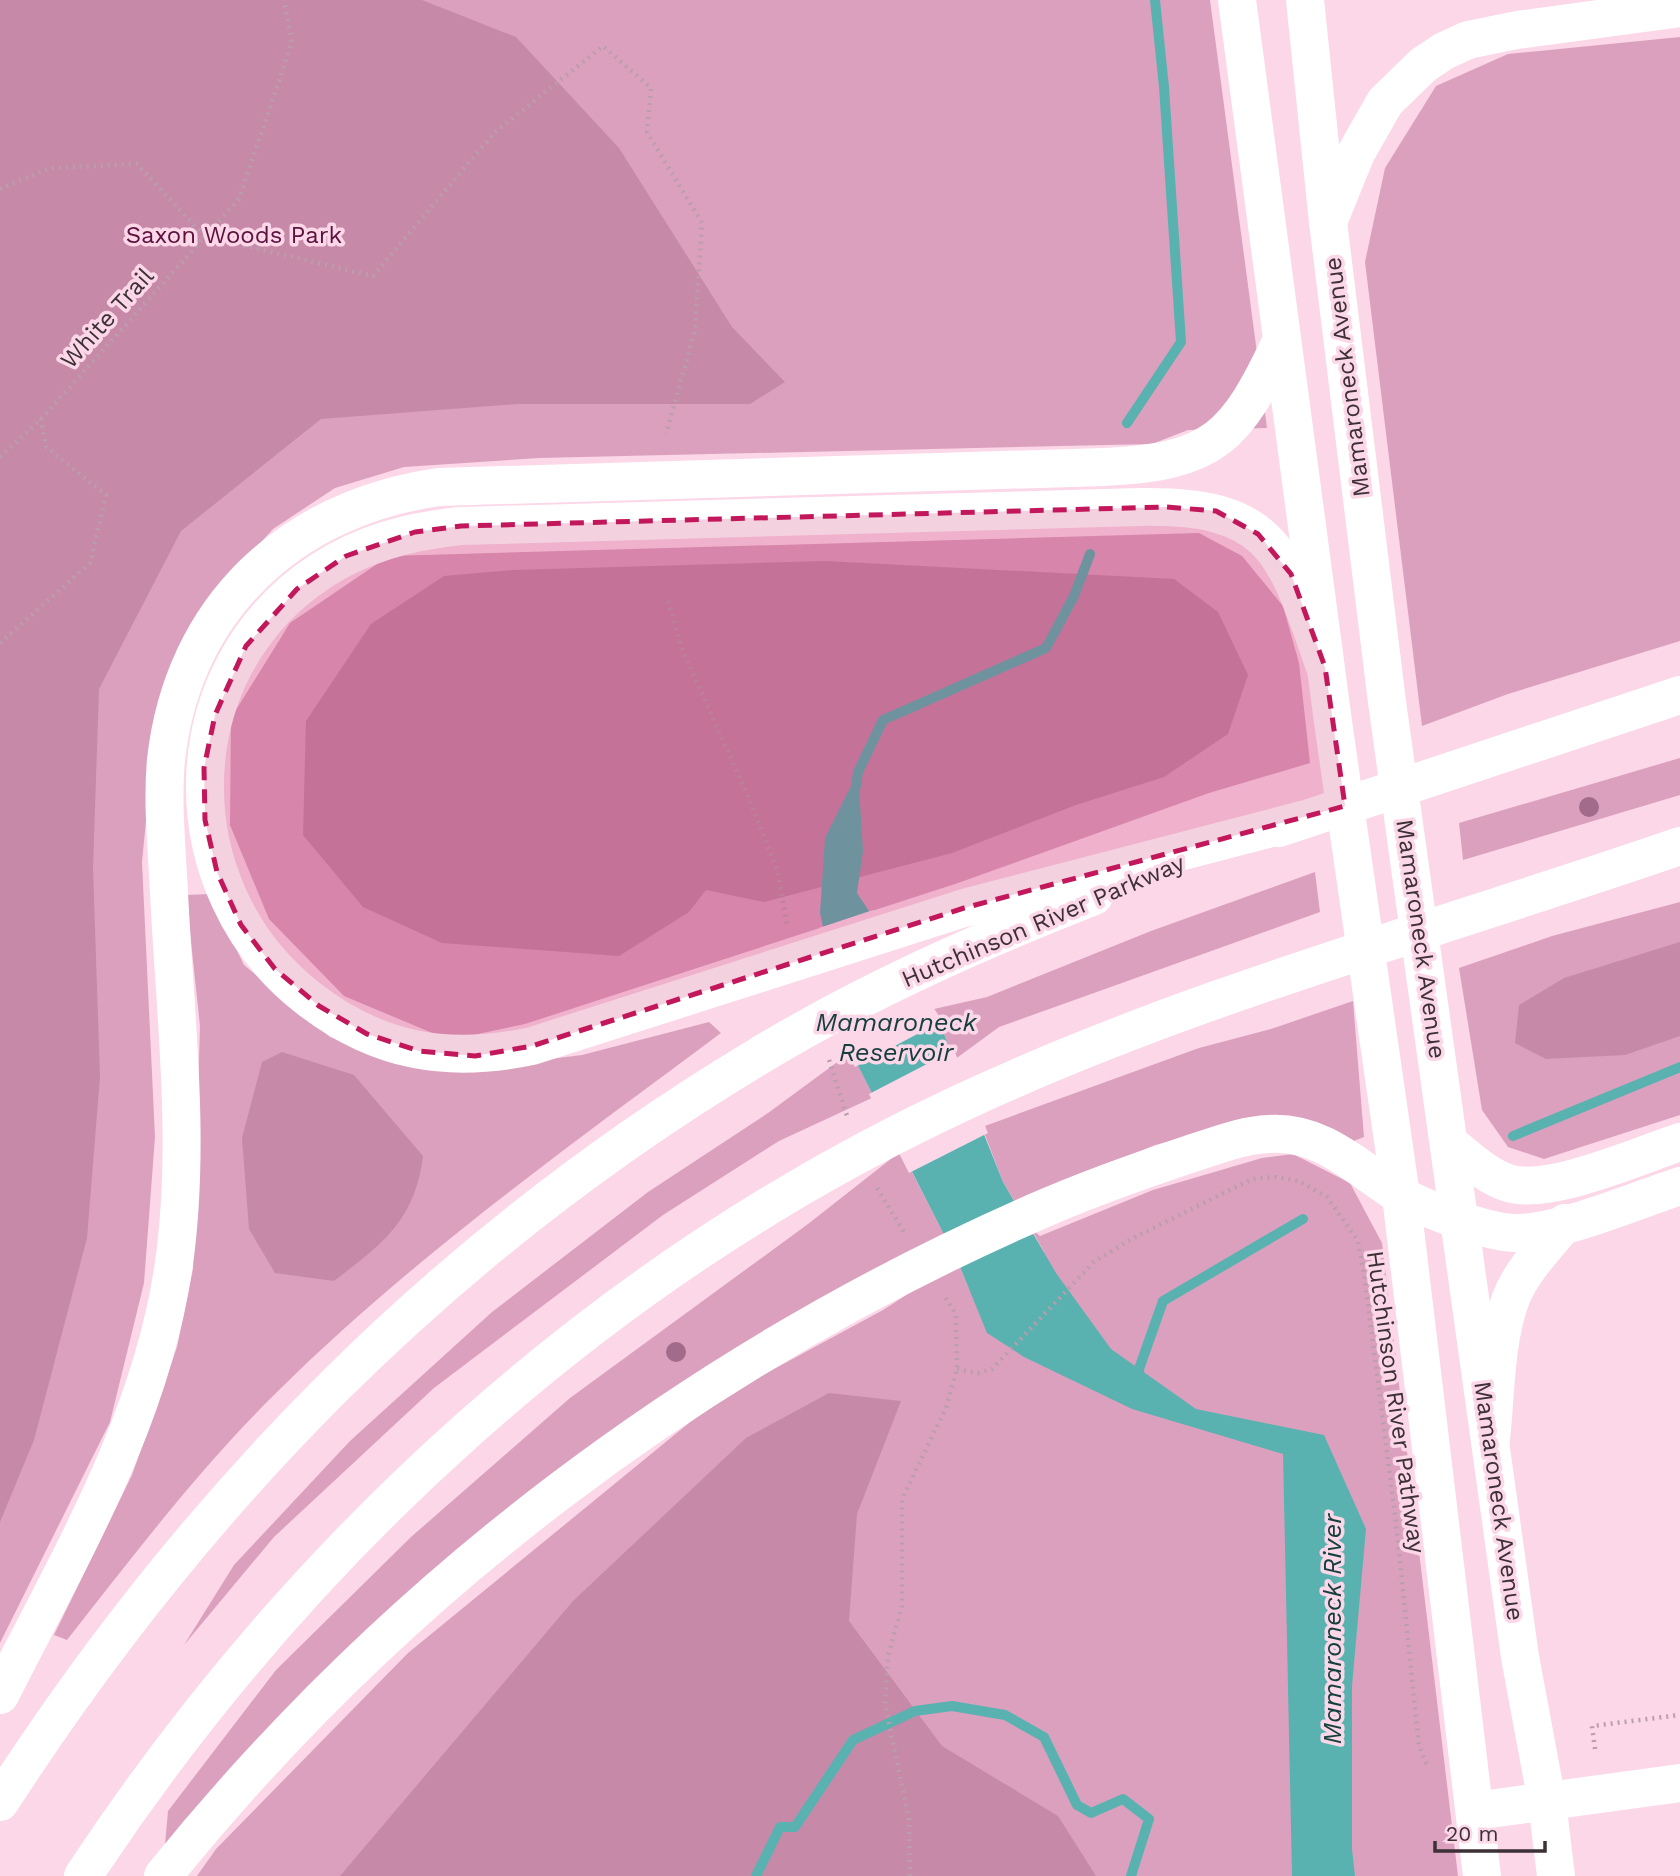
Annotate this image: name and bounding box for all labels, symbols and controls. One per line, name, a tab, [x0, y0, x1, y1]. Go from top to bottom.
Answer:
park label: Saxon Woods Park	[126, 221, 343, 249]
street label: Mamaroneck Avenue	[1318, 255, 1376, 499]
street label: White Trail	[55, 262, 160, 374]
street label: Mamaroneck Avenue	[1390, 817, 1452, 1061]
street label: Hutchinson River Parkway	[897, 848, 1189, 993]
water label: Mamaroneck Reservoir	[815, 1007, 977, 1067]
street label: Hutchinson River Pathway	[1361, 1249, 1431, 1556]
street label: Mamaroneck Avenue	[1468, 1379, 1530, 1623]
water label: Mamaroneck River	[1317, 1513, 1347, 1744]
scale bar	[1435, 1810, 1545, 1854]
text: 20 m	[1446, 1821, 1498, 1846]

